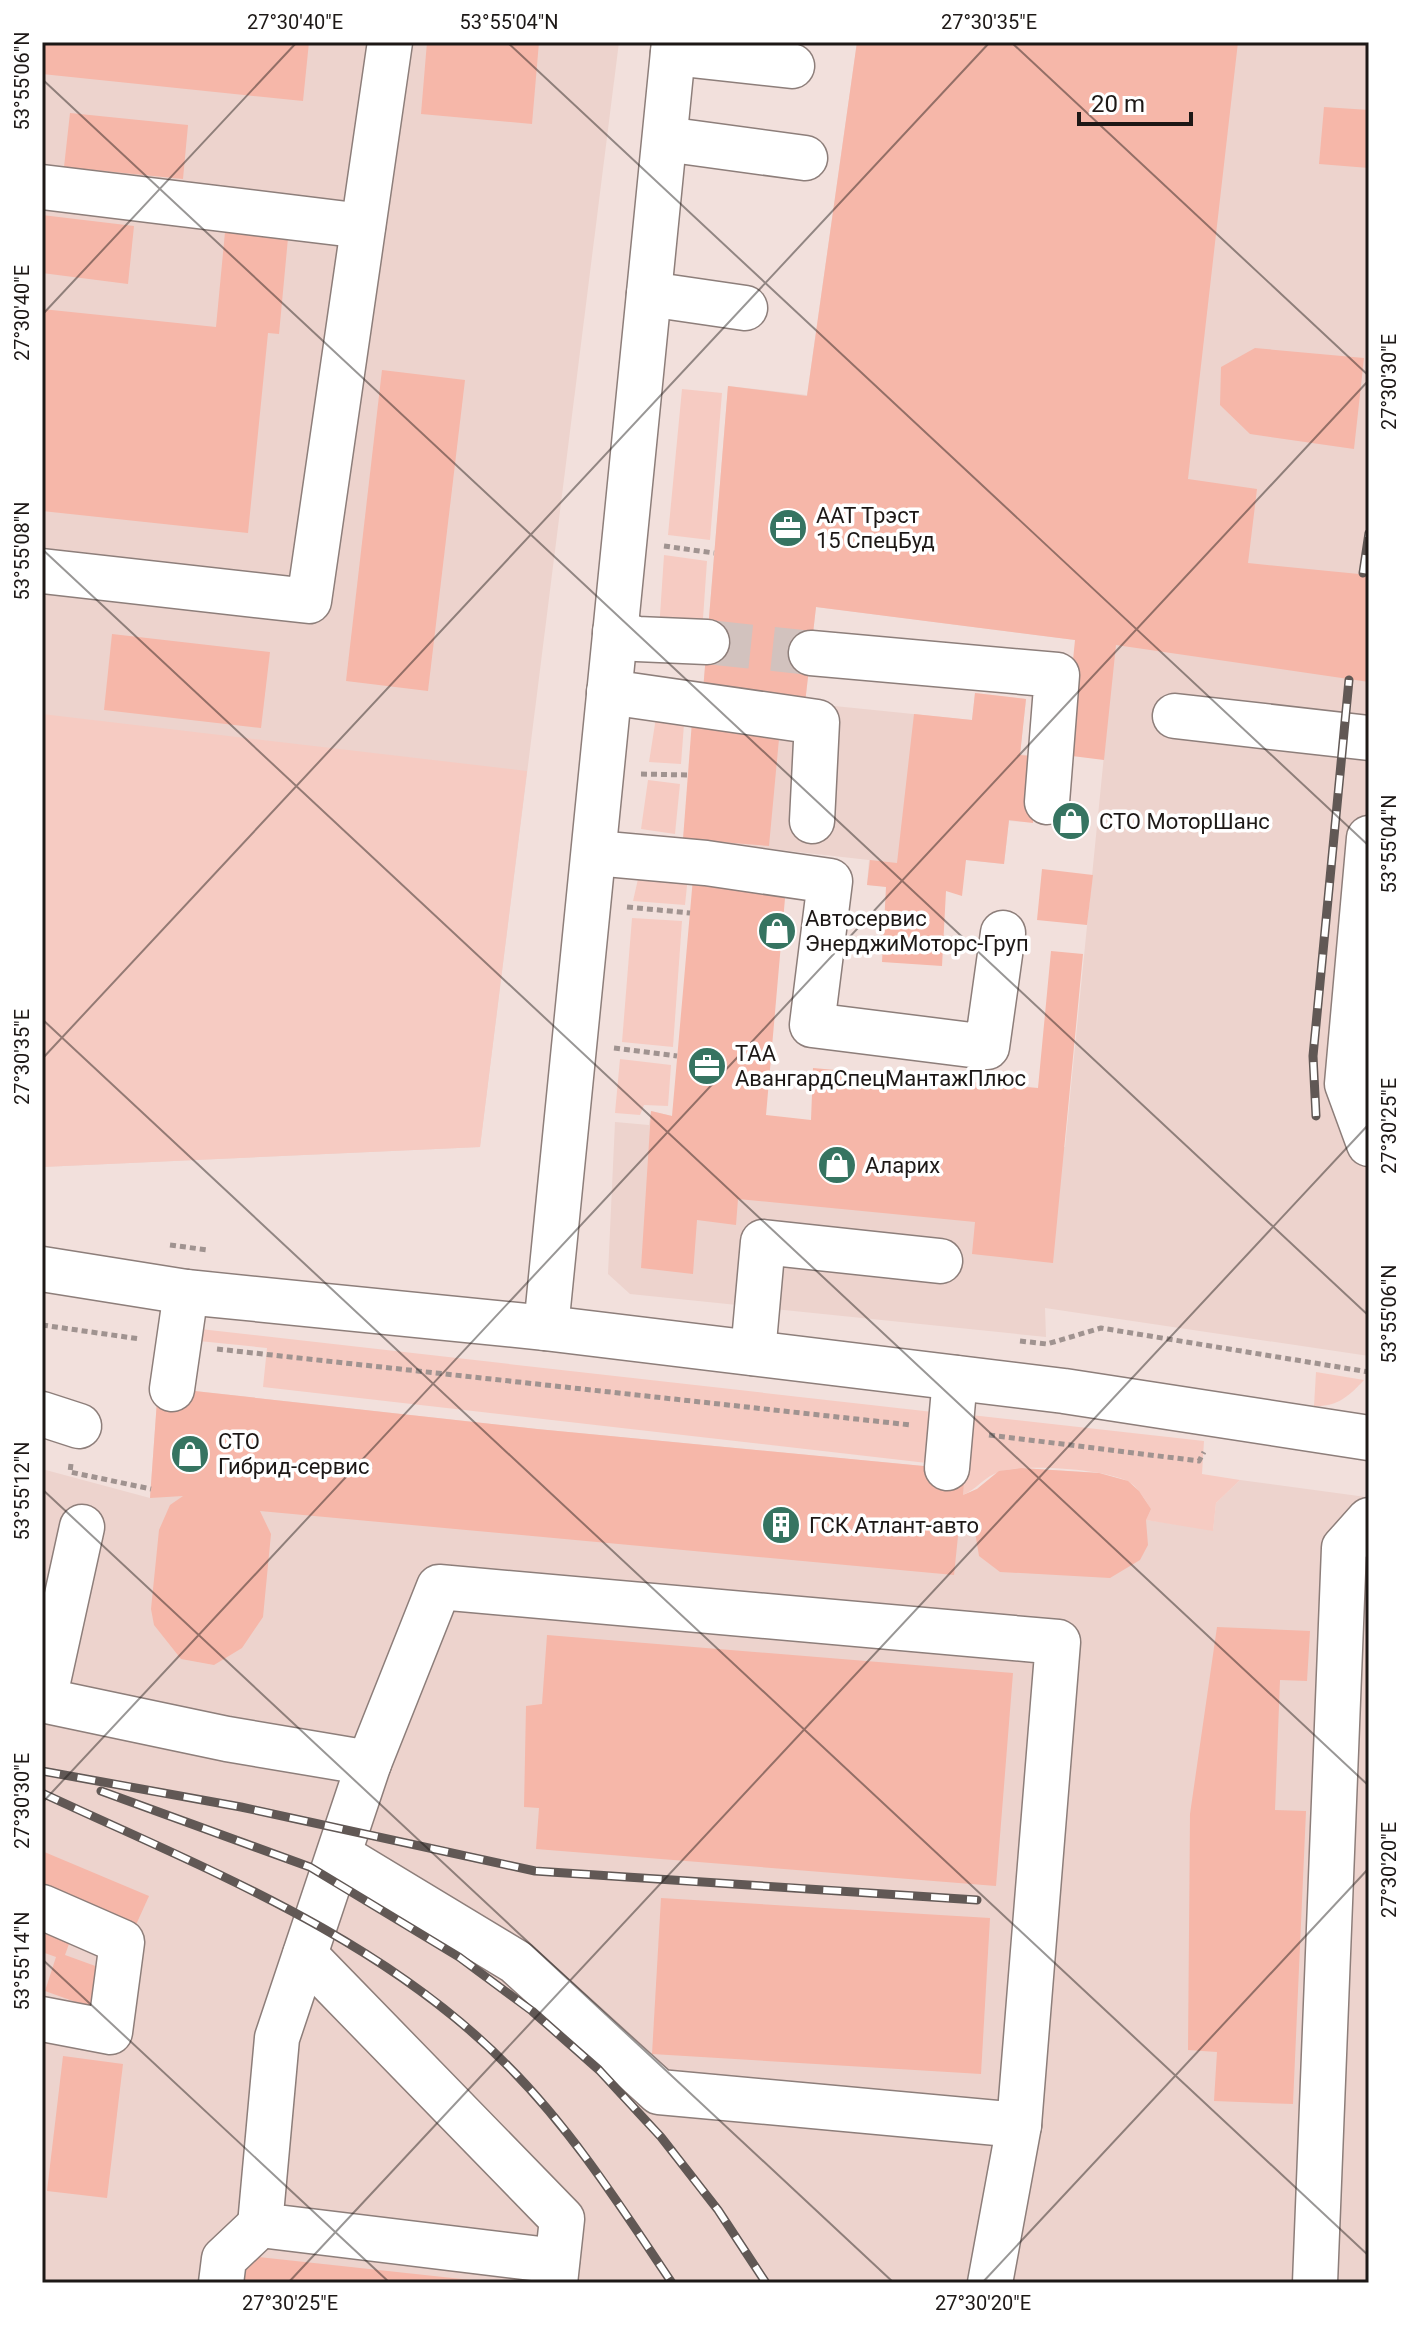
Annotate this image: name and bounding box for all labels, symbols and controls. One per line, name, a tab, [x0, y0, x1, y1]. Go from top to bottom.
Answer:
text: 27°30'40"E	[247, 10, 343, 34]
text: 53°55'04"N	[459, 10, 559, 34]
text: 27°30'35"E	[941, 10, 1037, 34]
text: 53°55'06"N	[10, 31, 34, 131]
scale bar	[1079, 76, 1191, 126]
text: 20 m	[1091, 90, 1145, 118]
text: 27°30'40"E	[10, 265, 34, 361]
text: 27°30'30"E	[1377, 334, 1401, 430]
text: 53°55'08"N	[10, 501, 34, 601]
place label: ААТ Трэст 15 СпецБуд	[816, 503, 935, 553]
office icon: ААТ Трэст 15 СпецБуд	[767, 507, 809, 549]
text: 53°55'04"N	[1377, 794, 1401, 894]
shop icon: СТО МоторШанс	[1050, 800, 1092, 842]
place label: СТО МоторШанс	[1099, 809, 1270, 834]
place label: Автосервис ЭнерджиМоторс-Груп	[805, 906, 1029, 956]
shop icon: Автосервис ЭнерджиМоторс-Груп	[756, 910, 798, 952]
text: 27°30'35"E	[10, 1009, 34, 1105]
place label: ТАА АвангардСпецМантажПлюс	[735, 1041, 1026, 1091]
office icon: ТАА АвангардСпецМантажПлюс	[686, 1045, 728, 1087]
text: 27°30'25"E	[1377, 1078, 1401, 1174]
shop icon: Аларих	[816, 1144, 858, 1186]
place label: Аларих	[865, 1153, 940, 1178]
text: 53°55'06"N	[1377, 1264, 1401, 1364]
place label: СТО Гибрид-сервис	[218, 1429, 369, 1479]
shop icon: СТО Гибрид-сервис	[169, 1433, 211, 1475]
text: 53°55'12"N	[10, 1441, 34, 1541]
building icon: ГСК Атлант-авто	[760, 1504, 802, 1546]
place label: ГСК Атлант-авто	[809, 1513, 979, 1538]
text: 27°30'30"E	[10, 1753, 34, 1849]
text: 27°30'20"E	[1377, 1822, 1401, 1918]
text: 53°55'14"N	[10, 1911, 34, 2011]
text: 27°30'25"E	[242, 2291, 338, 2315]
text: 27°30'20"E	[935, 2291, 1031, 2315]

